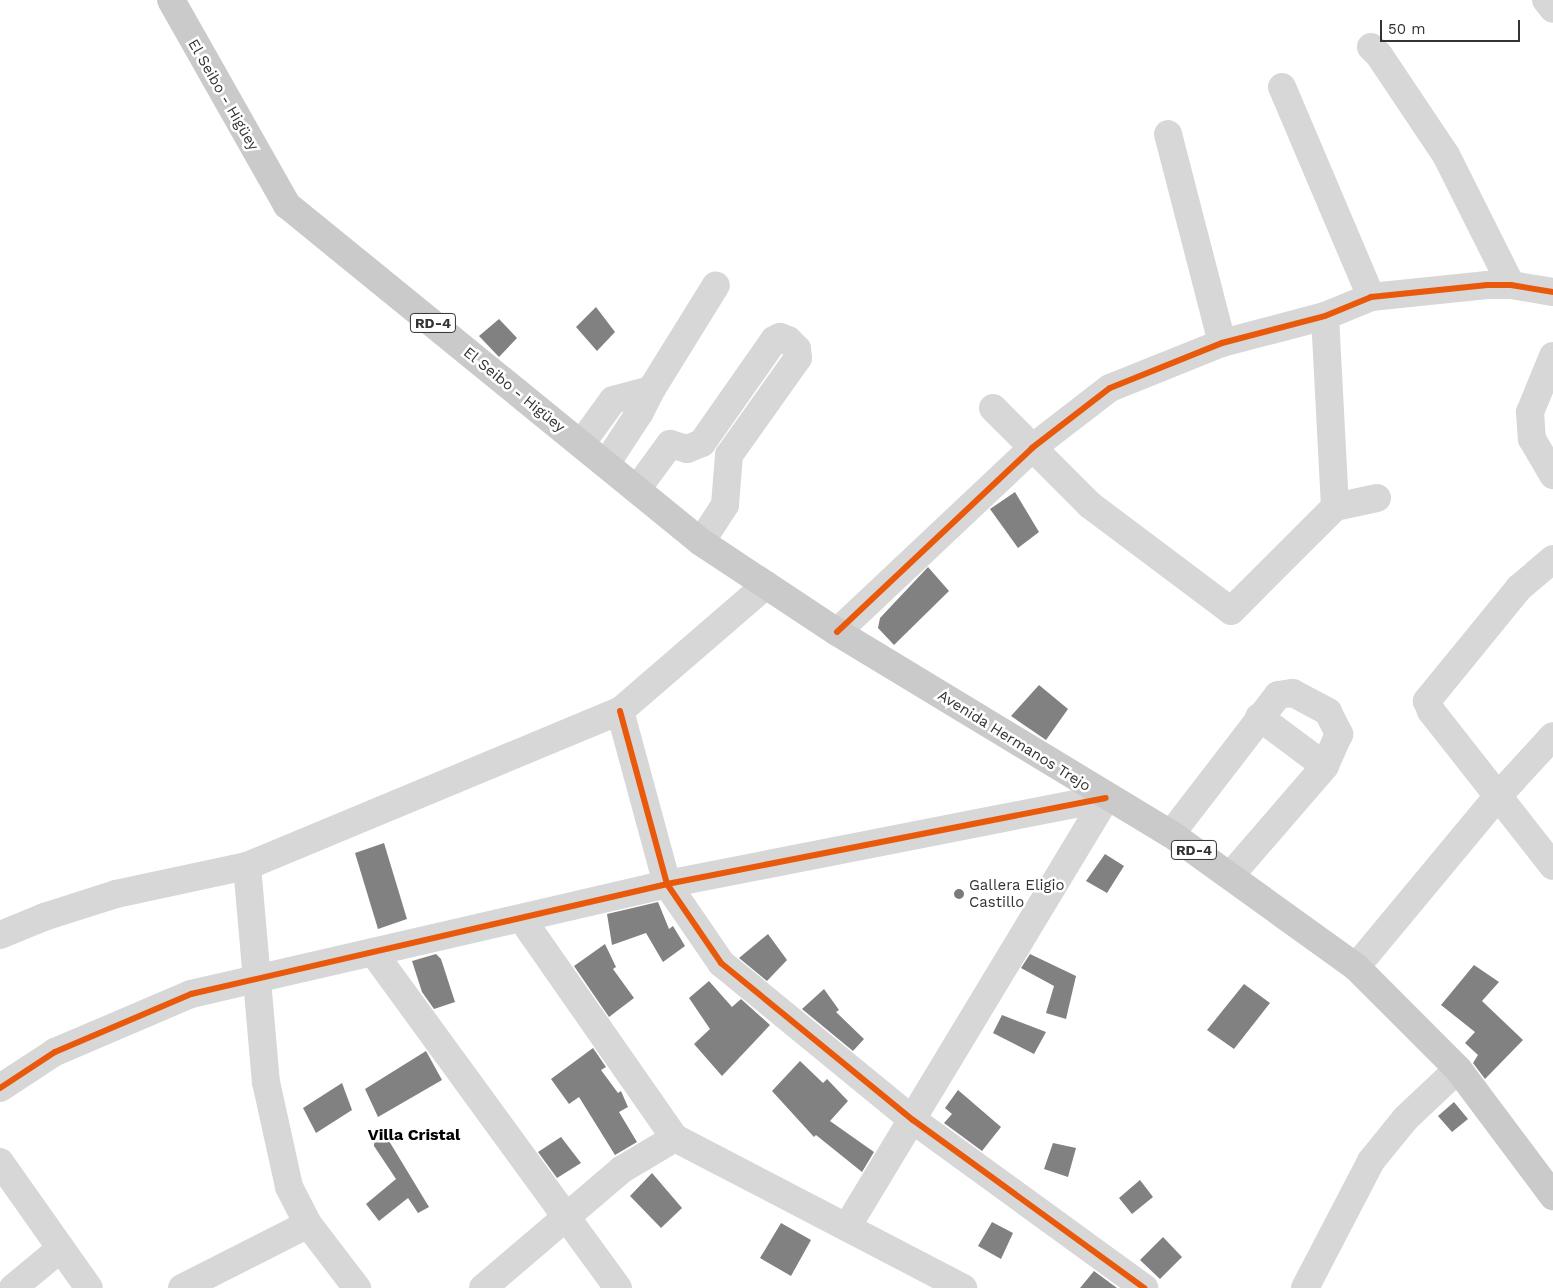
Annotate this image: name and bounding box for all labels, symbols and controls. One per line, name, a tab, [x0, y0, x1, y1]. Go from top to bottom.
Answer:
scale bar	[1383, 10, 1523, 42]
text: 50 m	[1388, 20, 1425, 38]
street label: El Seibo - Higüey	[184, 36, 262, 154]
road number: RD-4	[409, 312, 457, 334]
street label: El Seibo - Higüey	[459, 343, 569, 437]
street label: Avenida Hermanos Trejo	[934, 686, 1094, 796]
road number: RD-4	[1170, 838, 1218, 862]
place label: Gallera Eligio Castillo	[969, 876, 1065, 911]
marker: Gallera Eligio Castillo	[953, 888, 965, 900]
district label: Villa Cristal	[368, 1125, 460, 1145]

